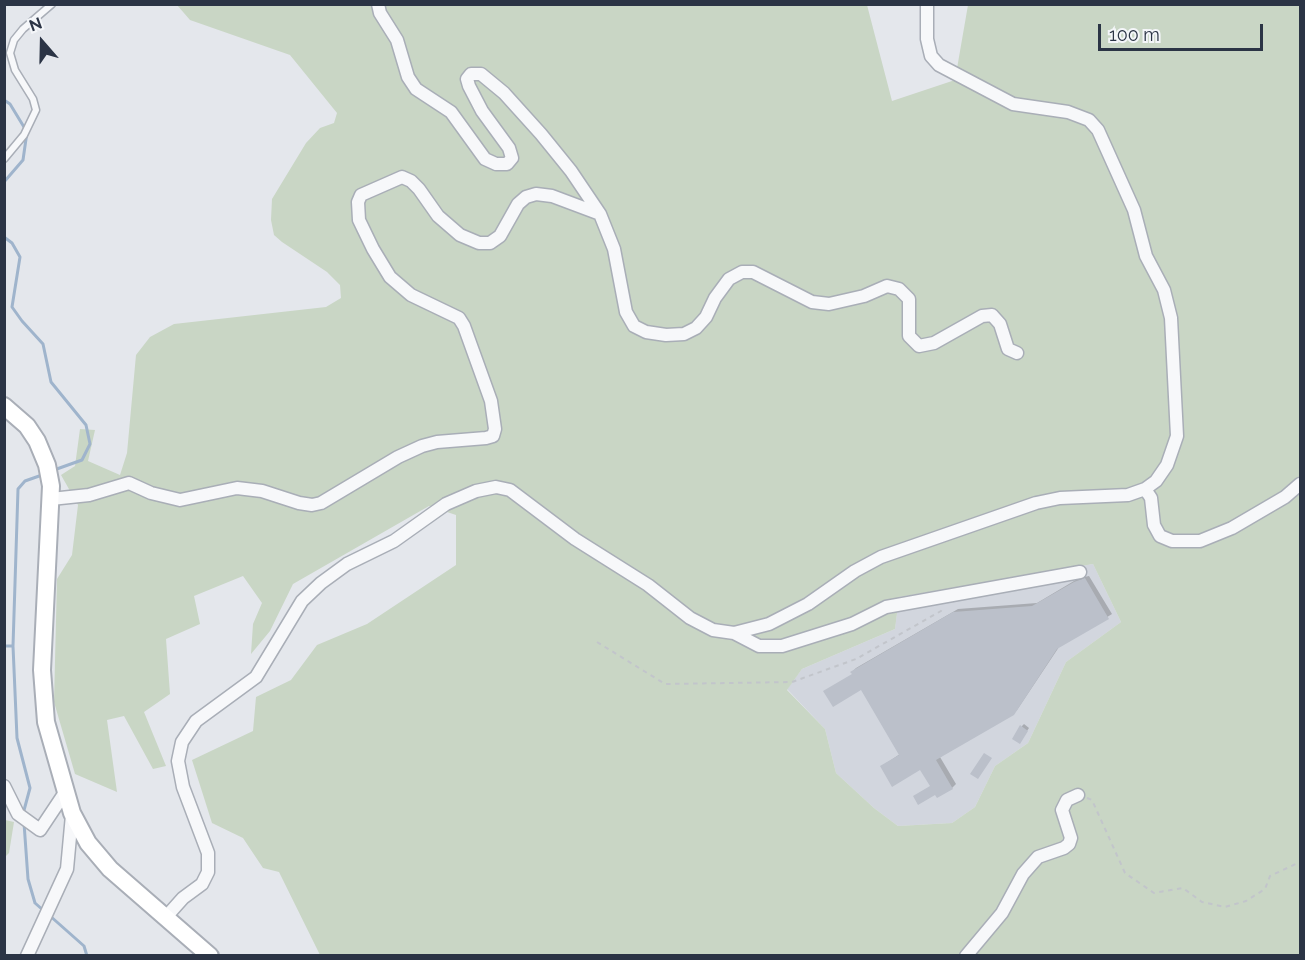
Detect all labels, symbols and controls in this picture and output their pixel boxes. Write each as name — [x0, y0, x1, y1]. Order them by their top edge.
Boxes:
north arrow — [12, 12, 72, 72]
scale bar — [1101, 12, 1266, 50]
text: N — [27, 14, 45, 36]
text: 100 m — [1109, 24, 1160, 45]

